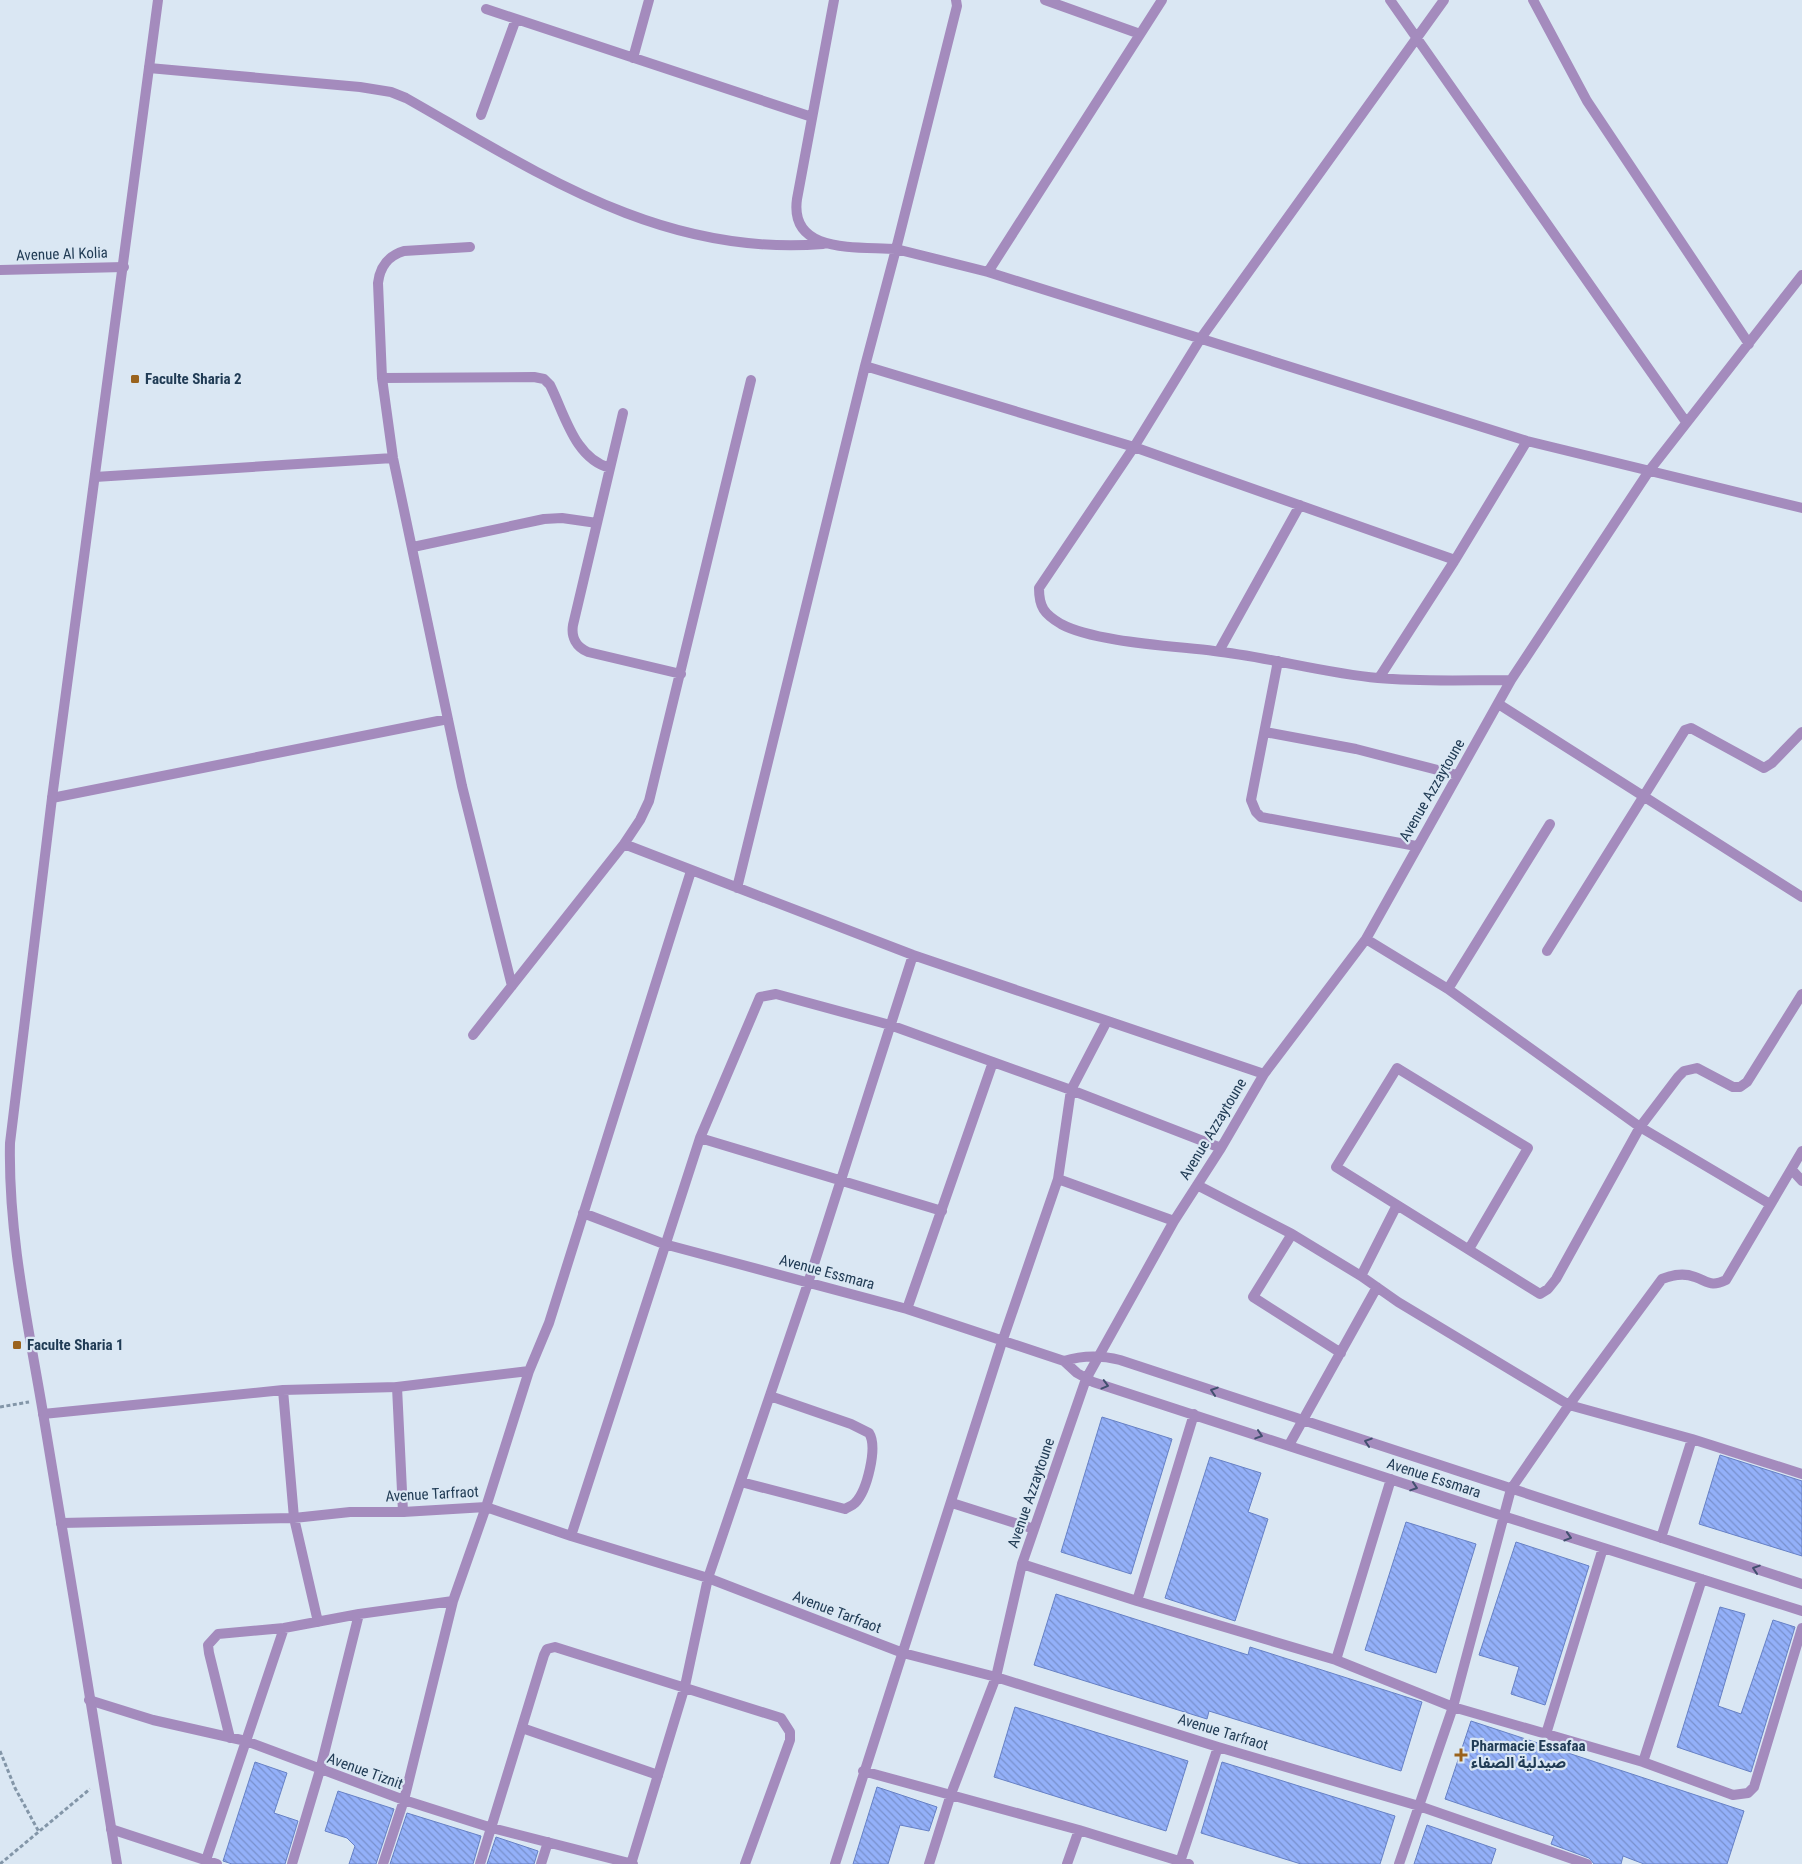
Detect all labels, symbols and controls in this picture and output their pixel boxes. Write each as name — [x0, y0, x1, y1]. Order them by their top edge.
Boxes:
street label: Avenue Al Kolia — [16, 243, 108, 265]
place label: Faculte Sharia 2 — [145, 370, 242, 388]
marker: Faculte Sharia 2 — [129, 373, 141, 385]
street label: Avenue Azzaytoune — [1395, 736, 1469, 844]
street label: Avenue Azzaytoune — [1176, 1075, 1250, 1183]
street label: Avenue Essmara — [777, 1251, 877, 1293]
place label: Faculte Sharia 1 — [27, 1336, 124, 1354]
marker: Faculte Sharia 1 — [11, 1339, 23, 1351]
one-way arrow — [1101, 1379, 1109, 1390]
one-way arrow — [1210, 1387, 1219, 1397]
one-way arrow — [1255, 1430, 1263, 1440]
street label: Avenue Azzaytoune — [1004, 1436, 1058, 1550]
one-way arrow — [1365, 1438, 1373, 1448]
street label: Avenue Essmara — [1385, 1454, 1483, 1502]
one-way arrow — [1409, 1481, 1417, 1491]
street label: Avenue Tarfraot — [385, 1483, 479, 1505]
one-way arrow — [1564, 1531, 1572, 1541]
one-way arrow — [1752, 1564, 1760, 1574]
street label: Avenue Tarfraot — [790, 1587, 884, 1637]
street label: Avenue Tarfraot — [1176, 1710, 1270, 1754]
place label: Pharmacie Essafaa صيدلية الصفاء — [1471, 1737, 1586, 1772]
street label: Avenue Tiznit — [325, 1749, 405, 1793]
marker: Pharmacie Essafaa صيدلية الصفاء — [1455, 1749, 1467, 1761]

